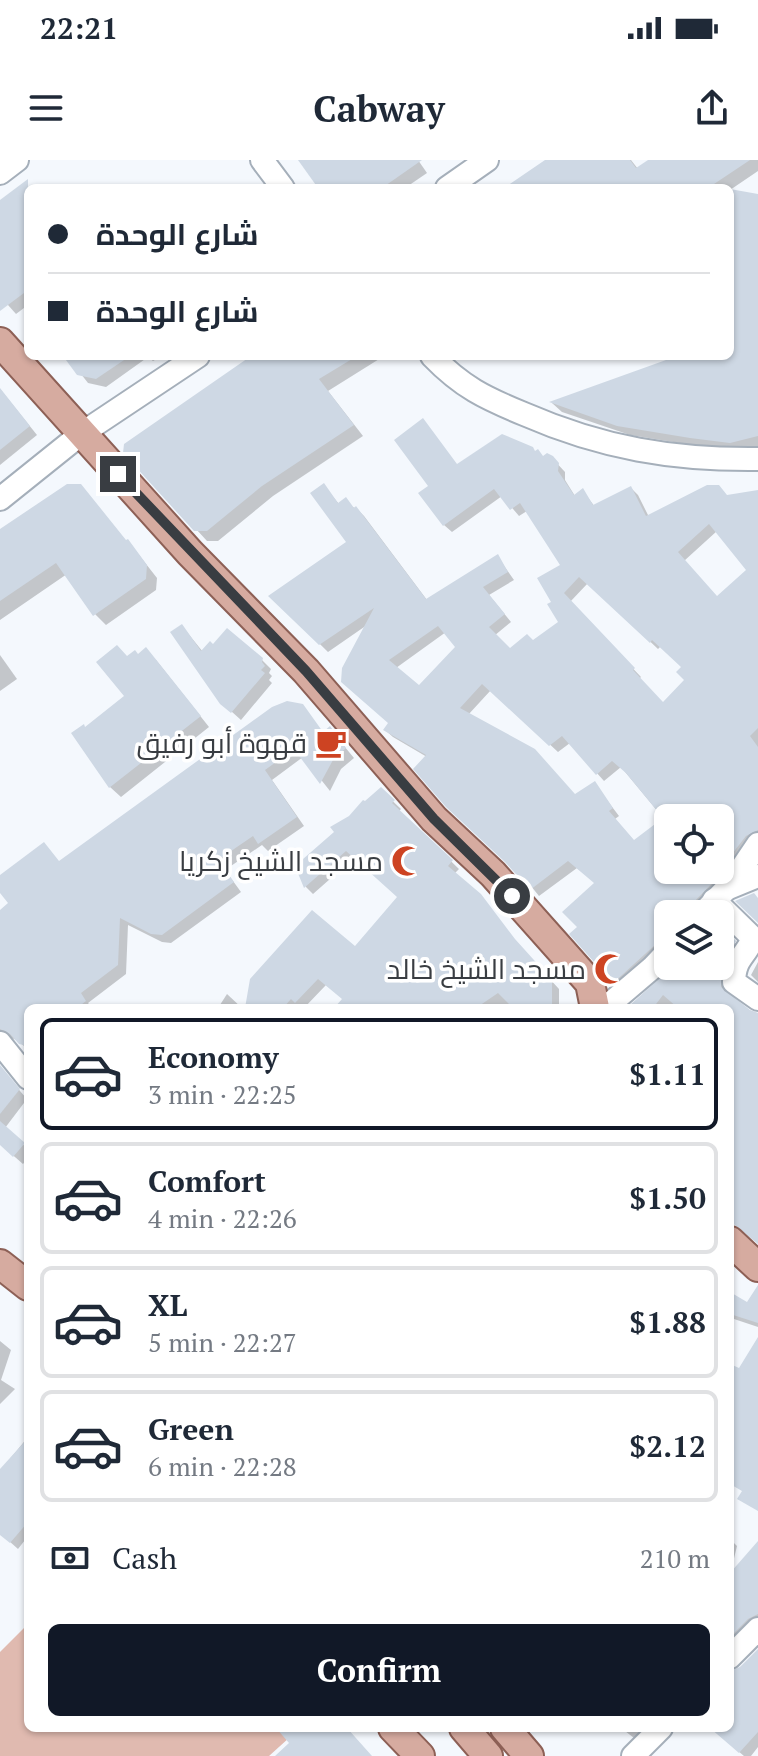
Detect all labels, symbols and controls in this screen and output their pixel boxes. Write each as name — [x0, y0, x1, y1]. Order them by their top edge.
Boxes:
text: 22:21 — [40, 8, 118, 48]
text: Cabway — [313, 85, 445, 132]
icon: menu — [24, 86, 68, 130]
icon: share — [690, 86, 734, 130]
text: شارع الوحدة — [96, 214, 258, 254]
text: شارع الوحدة — [96, 291, 258, 331]
route end — [100, 456, 136, 492]
place label: قهوة أبو رفيق — [137, 724, 307, 761]
cafe icon: قهوة أبو رفيق — [314, 726, 348, 760]
map controls — [654, 804, 734, 980]
button: locate — [654, 804, 734, 884]
place label: مسجد الشيخ زكريا — [179, 842, 383, 880]
mosque icon: مسجد الشيخ زكريا — [390, 844, 424, 878]
route start — [494, 878, 530, 914]
button: layers — [654, 900, 734, 980]
place label: مسجد الشيخ خالد — [387, 950, 586, 988]
mosque icon: مسجد الشيخ خالد — [593, 952, 627, 986]
text: Economy — [148, 1037, 279, 1077]
icon: car — [52, 1038, 124, 1110]
text: $1.11 — [629, 1054, 706, 1094]
text: 3 min · 22:25 — [148, 1077, 297, 1111]
text: Comfort — [148, 1161, 266, 1201]
icon: car — [52, 1162, 124, 1234]
text: $1.50 — [629, 1178, 706, 1218]
text: 4 min · 22:26 — [148, 1201, 297, 1235]
text: XL — [148, 1285, 187, 1325]
icon: car — [52, 1286, 124, 1358]
text: $1.88 — [629, 1302, 706, 1342]
text: 5 min · 22:27 — [148, 1325, 297, 1359]
text: Green — [148, 1409, 234, 1449]
icon: car — [52, 1410, 124, 1482]
text: $2.12 — [629, 1426, 706, 1466]
text: 6 min · 22:28 — [148, 1449, 297, 1483]
icon: cash — [48, 1536, 92, 1580]
text: Cash — [112, 1538, 177, 1578]
text: 210 m — [640, 1541, 710, 1575]
button: Confirm — [48, 1624, 710, 1716]

